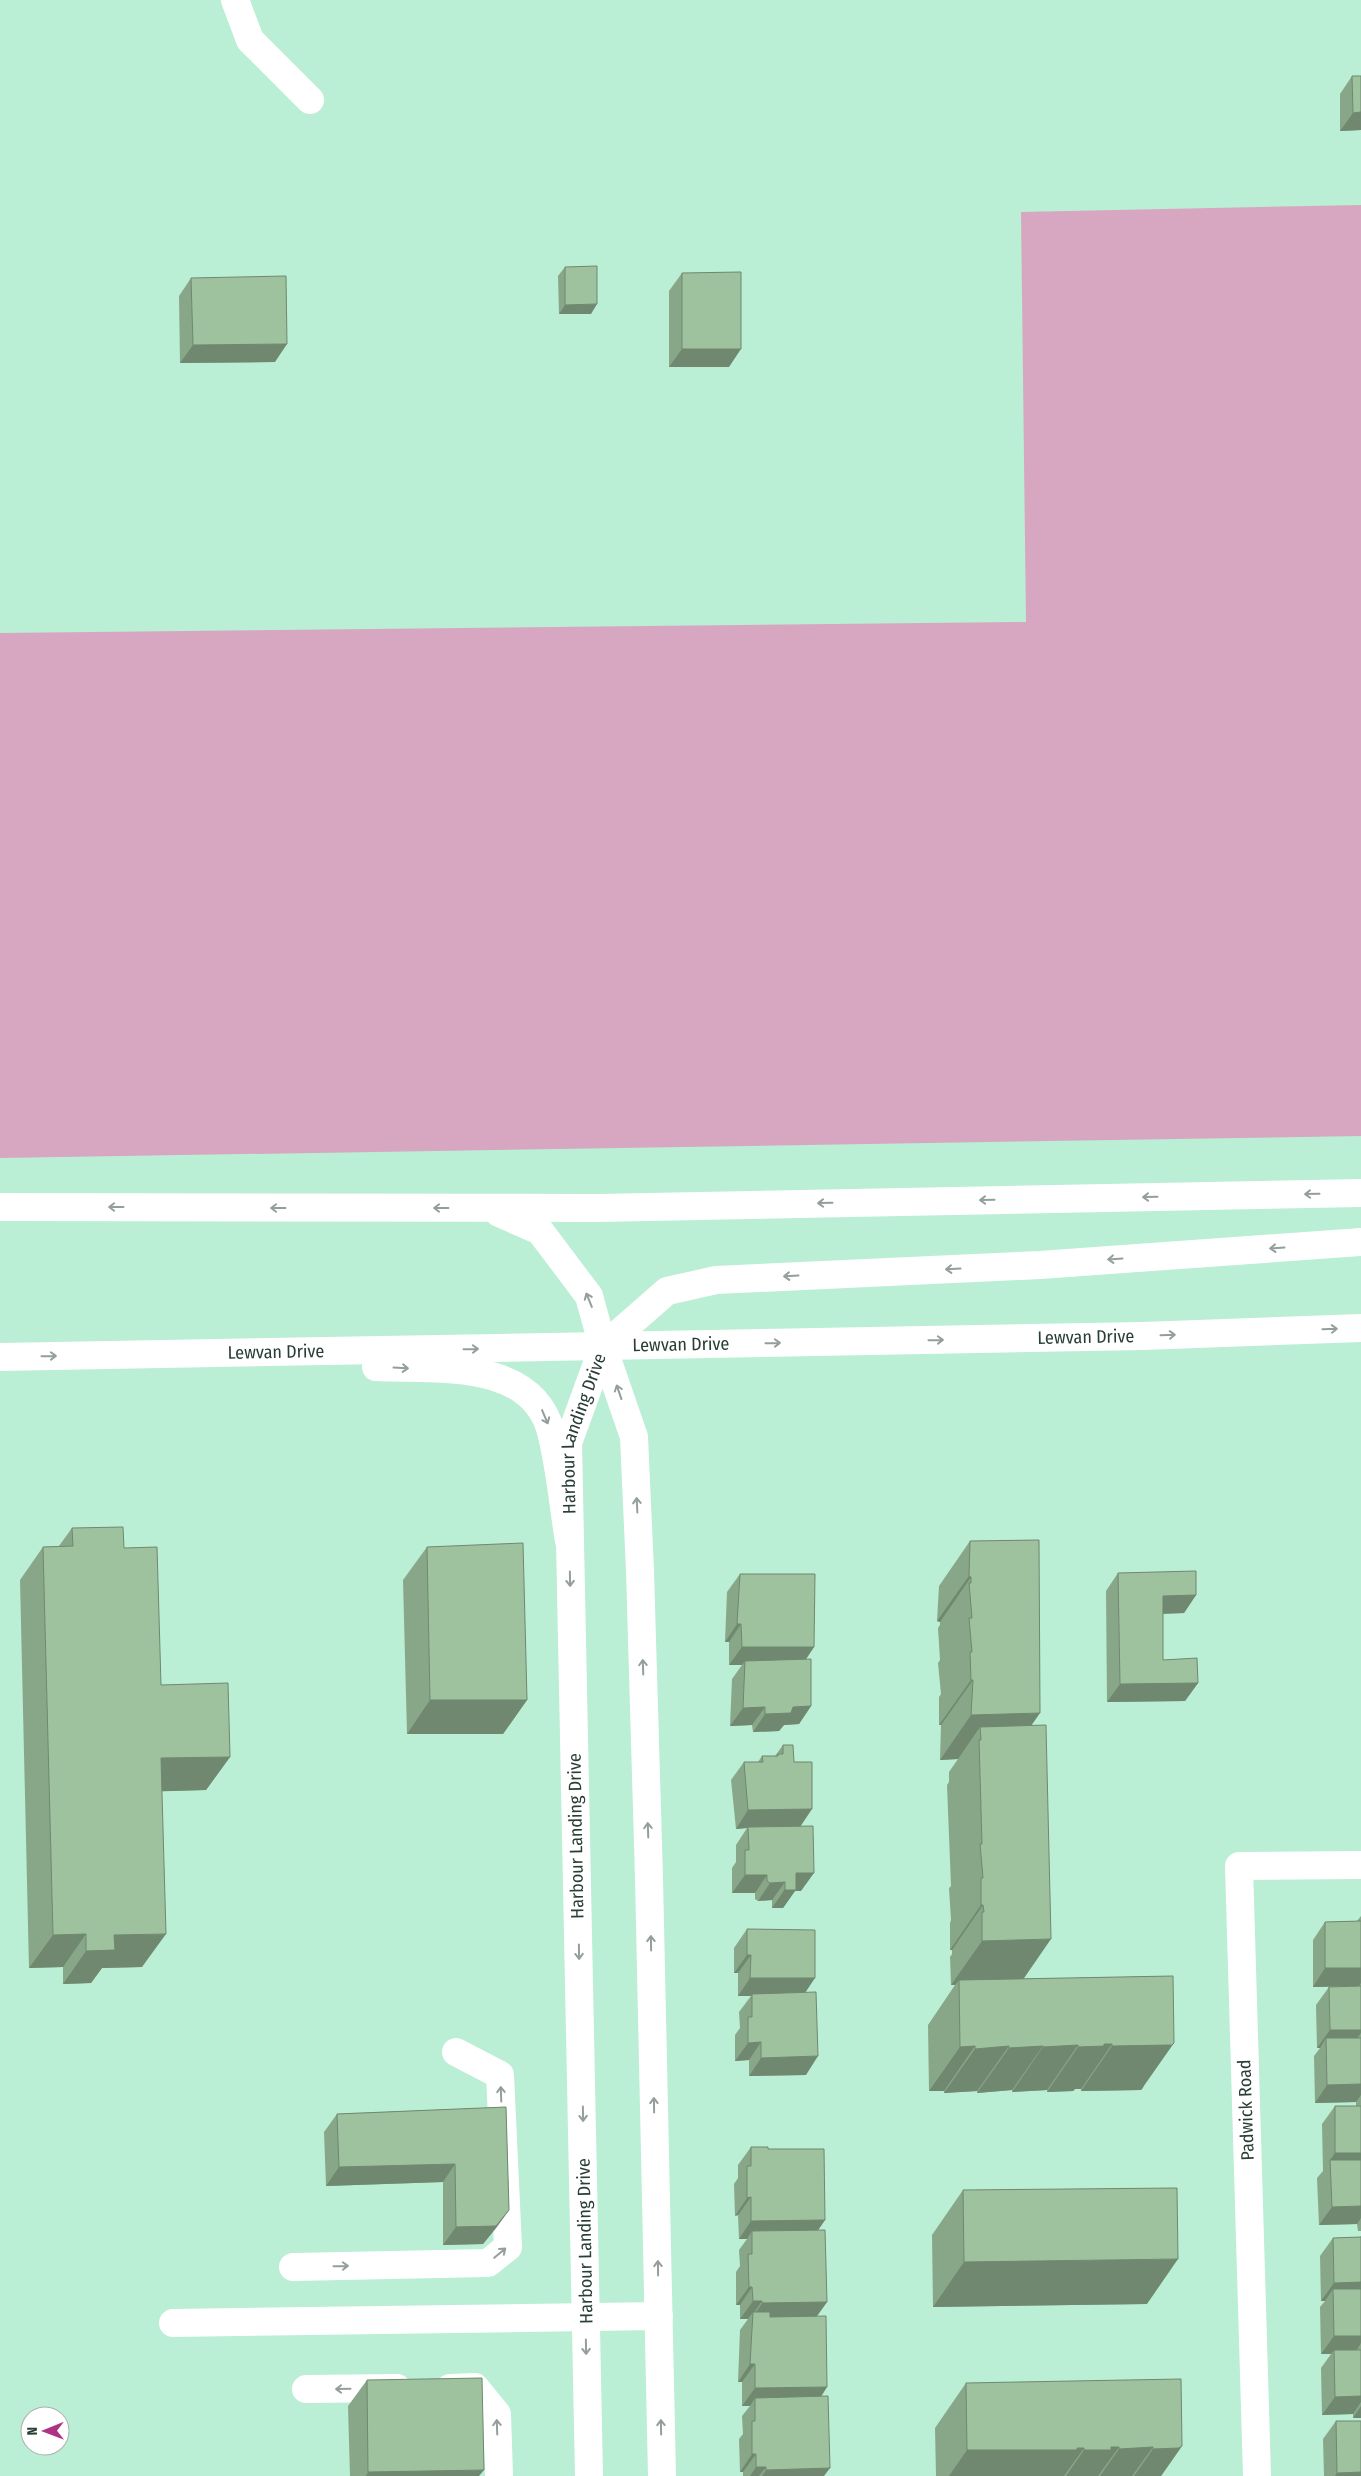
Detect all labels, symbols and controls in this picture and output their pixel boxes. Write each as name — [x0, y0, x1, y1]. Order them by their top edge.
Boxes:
one-way arrow — [1305, 1190, 1321, 1199]
one-way arrow — [1142, 1193, 1158, 1202]
one-way arrow — [980, 1196, 996, 1205]
one-way arrow — [817, 1199, 833, 1208]
one-way arrow — [108, 1202, 124, 1212]
one-way arrow — [270, 1203, 286, 1213]
one-way arrow — [433, 1203, 449, 1213]
one-way arrow — [1270, 1244, 1286, 1253]
one-way arrow — [1108, 1255, 1124, 1264]
one-way arrow — [945, 1264, 961, 1273]
one-way arrow — [783, 1272, 799, 1281]
one-way arrow — [583, 1293, 593, 1308]
one-way arrow — [1322, 1324, 1338, 1333]
street label: Lewvan Drive — [1037, 1325, 1134, 1349]
one-way arrow — [1160, 1330, 1176, 1340]
street label: Lewvan Drive — [632, 1333, 730, 1356]
one-way arrow — [927, 1335, 943, 1345]
one-way arrow — [764, 1338, 781, 1348]
street label: Lewvan Drive — [227, 1340, 325, 1364]
one-way arrow — [462, 1344, 479, 1354]
street label: Harbour Landing Drive — [557, 1350, 611, 1514]
one-way arrow — [40, 1351, 56, 1361]
one-way arrow — [392, 1364, 408, 1373]
one-way arrow — [613, 1384, 623, 1400]
one-way arrow — [541, 1409, 551, 1424]
one-way arrow — [633, 1497, 642, 1513]
one-way arrow — [565, 1571, 575, 1587]
one-way arrow — [638, 1659, 648, 1676]
street label: Harbour Landing Drive — [564, 1753, 588, 1919]
one-way arrow — [643, 1822, 653, 1838]
one-way arrow — [646, 1935, 655, 1951]
one-way arrow — [574, 1944, 584, 1960]
street label: Padwick Road — [1233, 2059, 1259, 2161]
one-way arrow — [497, 2086, 506, 2102]
one-way arrow — [650, 2097, 659, 2113]
one-way arrow — [578, 2106, 587, 2122]
street label: Harbour Landing Drive — [573, 2158, 597, 2324]
one-way arrow — [494, 2247, 507, 2258]
one-way arrow — [653, 2260, 663, 2276]
one-way arrow — [333, 2262, 349, 2271]
one-way arrow — [581, 2338, 591, 2354]
one-way arrow — [335, 2384, 351, 2394]
north arrow — [20, 2406, 70, 2456]
one-way arrow — [492, 2420, 502, 2436]
one-way arrow — [656, 2420, 666, 2436]
text: N — [24, 2427, 41, 2436]

